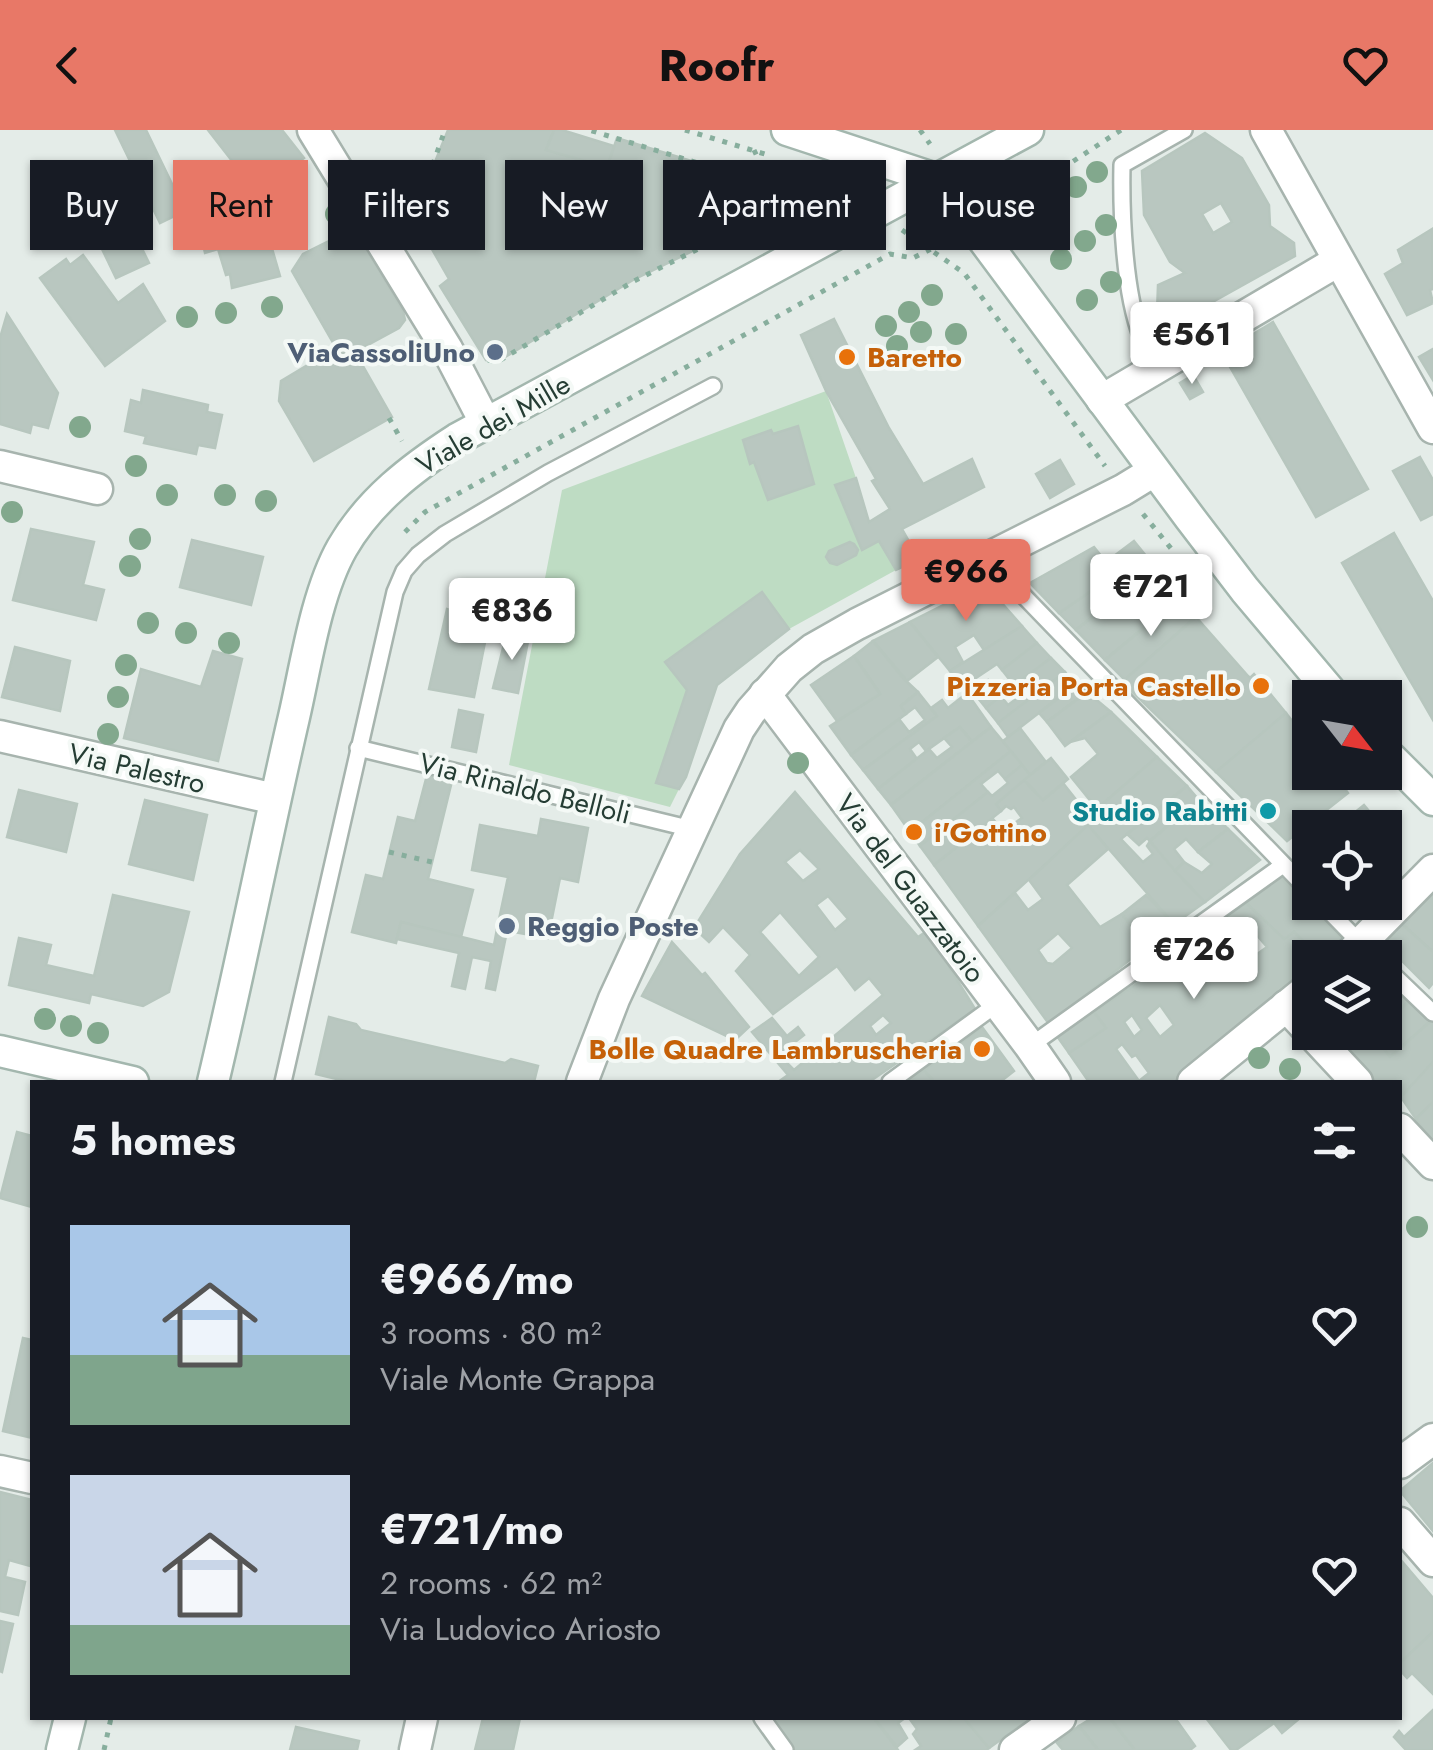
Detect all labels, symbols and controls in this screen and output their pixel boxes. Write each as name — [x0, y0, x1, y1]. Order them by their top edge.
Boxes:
text: Roofr — [658, 33, 775, 98]
icon: back — [40, 38, 95, 93]
icon: heart — [1338, 38, 1393, 93]
chip: Buy — [30, 160, 153, 250]
chip: Rent — [173, 160, 308, 250]
chip: Filters — [328, 160, 485, 250]
chip: New — [505, 160, 643, 250]
chip: Apartment — [663, 160, 886, 250]
chip: House — [906, 160, 1070, 250]
pin: €561 — [1133, 302, 1251, 387]
text: €561 — [1152, 311, 1232, 357]
place label: ViaCassoliUno — [286, 332, 475, 373]
place label: Baretto — [867, 337, 962, 378]
marker: ViaCassoliUno — [484, 341, 506, 363]
marker: Baretto — [836, 346, 858, 368]
street label: Viale dei Mille — [409, 364, 578, 485]
pin: €966 — [907, 539, 1025, 624]
text: €966 — [923, 548, 1009, 594]
pin: €721 — [1092, 554, 1210, 639]
text: €721 — [1112, 563, 1190, 609]
pin: €836 — [453, 578, 571, 663]
text: €836 — [471, 587, 553, 633]
place label: Pizzeria Porta Castello — [946, 666, 1241, 707]
marker: Pizzeria Porta Castello — [1250, 675, 1272, 697]
north arrow — [1292, 680, 1402, 790]
map controls — [1292, 680, 1402, 1050]
street label: Via Palestro — [65, 733, 209, 804]
street label: Via Rinaldo Belloli — [415, 742, 635, 835]
street label: Via del Guazzatoio — [826, 785, 995, 991]
place label: Studio Rabitti — [1072, 791, 1248, 832]
marker: Studio Rabitti — [1257, 800, 1279, 822]
button: locate — [1292, 810, 1402, 920]
place label: i'Gottino — [934, 812, 1047, 853]
marker: i'Gottino — [903, 821, 925, 843]
place label: Reggio Poste — [527, 906, 699, 947]
marker: Reggio Poste — [496, 915, 518, 937]
pin: €726 — [1135, 917, 1253, 1002]
text: €726 — [1153, 926, 1235, 972]
button: layers — [1292, 940, 1402, 1050]
place label: Bolle Quadre Lambruscheria — [589, 1029, 962, 1070]
marker: Bolle Quadre Lambruscheria — [971, 1038, 993, 1060]
text: 5 homes — [70, 1110, 236, 1171]
icon: filters — [1307, 1113, 1362, 1168]
text: €966/mo — [380, 1249, 574, 1310]
icon: home — [150, 1265, 270, 1385]
icon: heart — [1307, 1298, 1362, 1353]
text: 3 rooms · 80 m² — [380, 1310, 601, 1356]
text: Viale Monte Grappa — [380, 1356, 655, 1402]
text: €721/mo — [380, 1499, 564, 1560]
icon: home — [150, 1515, 270, 1635]
icon: heart — [1307, 1548, 1362, 1603]
text: 2 rooms · 62 m² — [380, 1560, 602, 1606]
text: Via Ludovico Ariosto — [380, 1606, 661, 1652]

